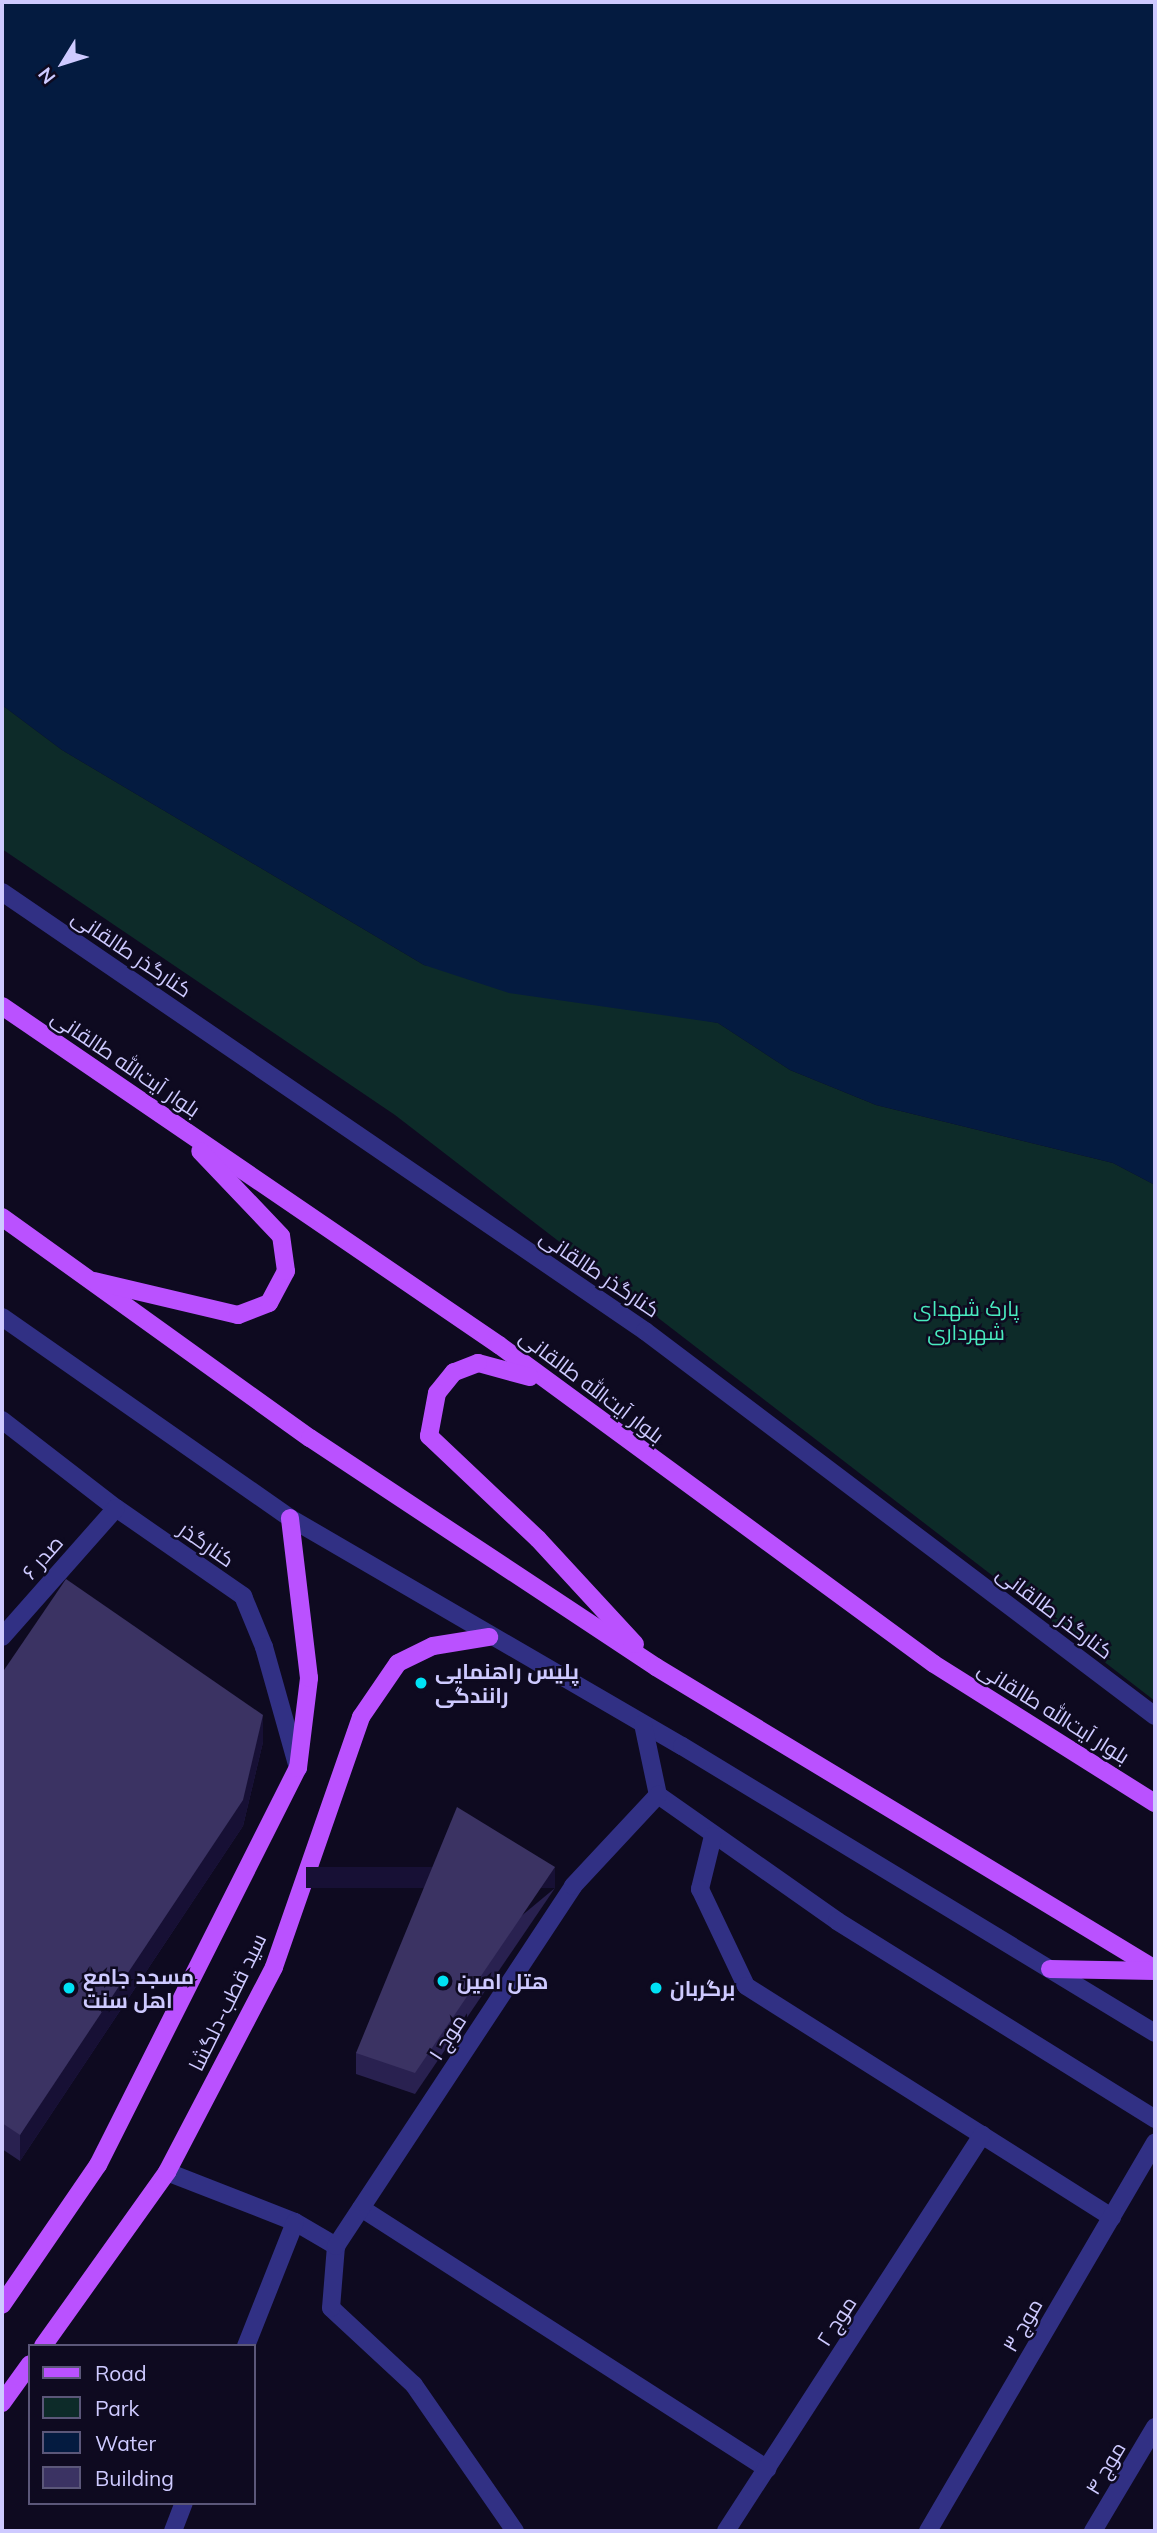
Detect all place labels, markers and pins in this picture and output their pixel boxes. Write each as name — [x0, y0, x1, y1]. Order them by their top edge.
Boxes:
place label: پلیس راهنمایی رانندگی — [435, 1658, 579, 1708]
marker: پلیس راهنمایی رانندگی — [413, 1675, 429, 1691]
place label: مسجد جامع اهل سنت — [83, 1963, 194, 2013]
place label: هتل امین — [457, 1968, 548, 1994]
marker: هتل امین — [435, 1973, 451, 1989]
place label: برگربان — [670, 1975, 735, 2001]
marker: مسجد جامع اهل سنت — [61, 1980, 77, 1996]
marker: برگربان — [648, 1980, 664, 1996]

